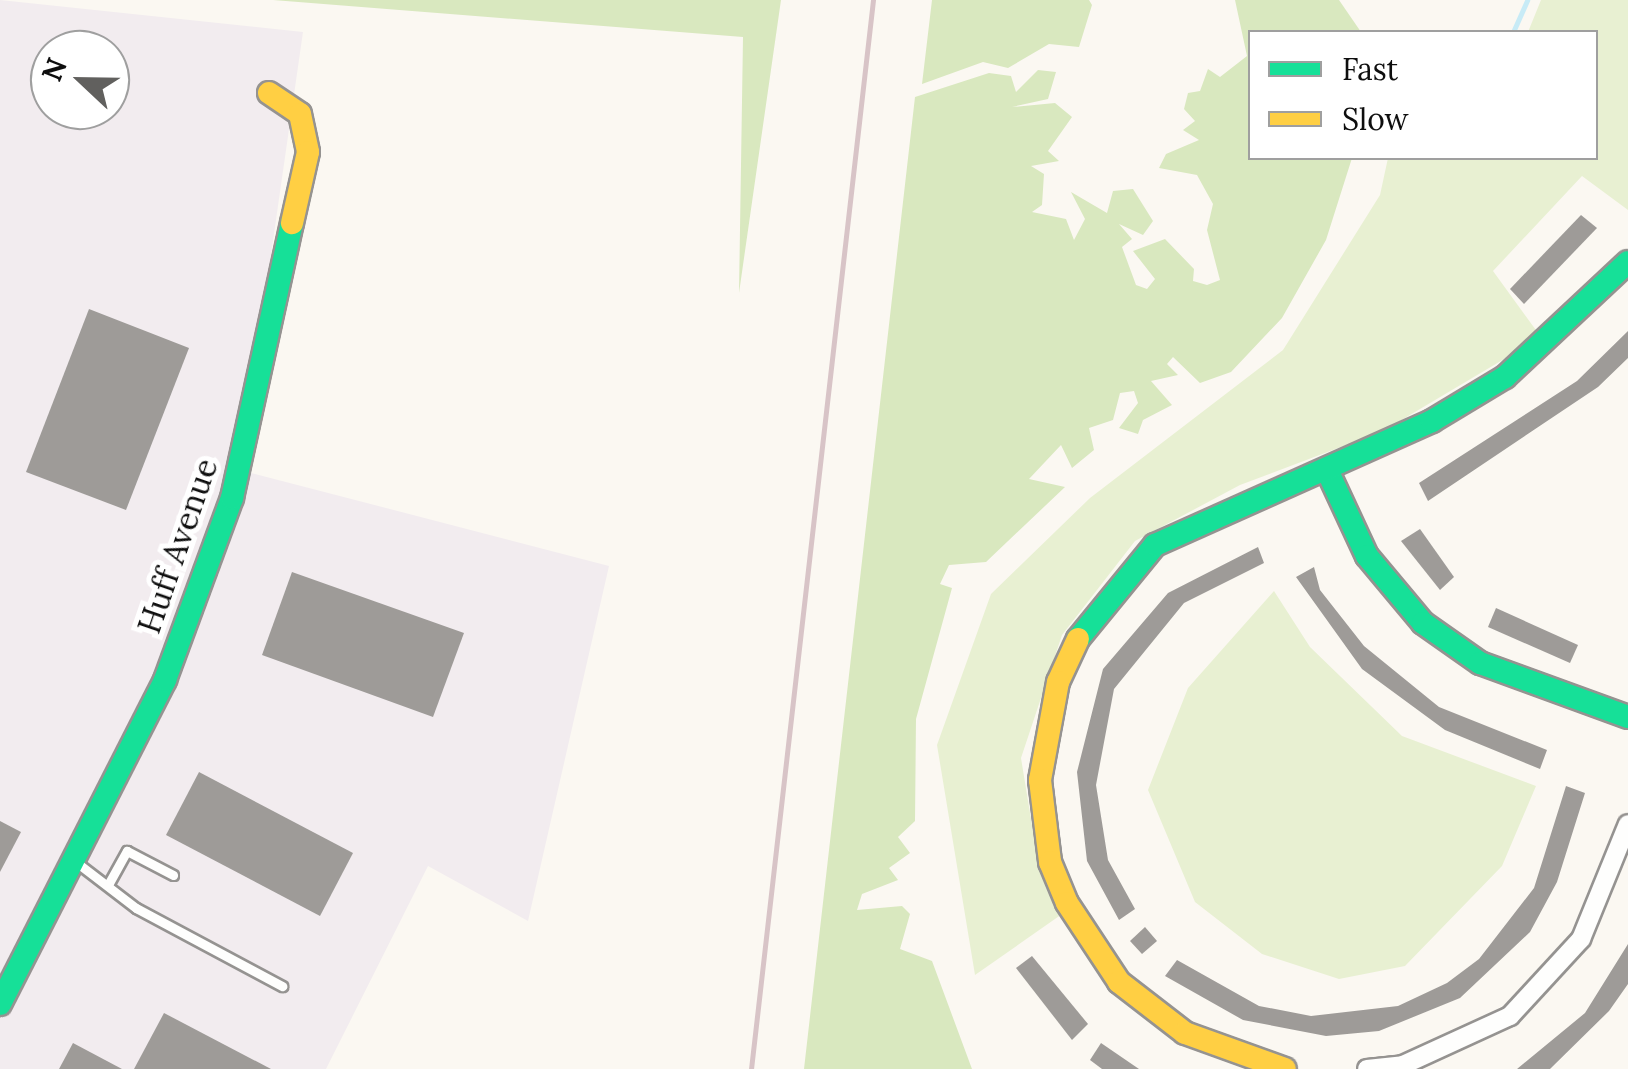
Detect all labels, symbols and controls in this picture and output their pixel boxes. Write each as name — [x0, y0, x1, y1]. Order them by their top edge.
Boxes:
north arrow — [30, 30, 130, 130]
legend — [1248, 30, 1598, 160]
text: Fast — [1342, 50, 1398, 88]
text: N — [33, 53, 75, 86]
text: Slow — [1342, 100, 1408, 138]
street label: Huff Avenue — [130, 454, 226, 638]

